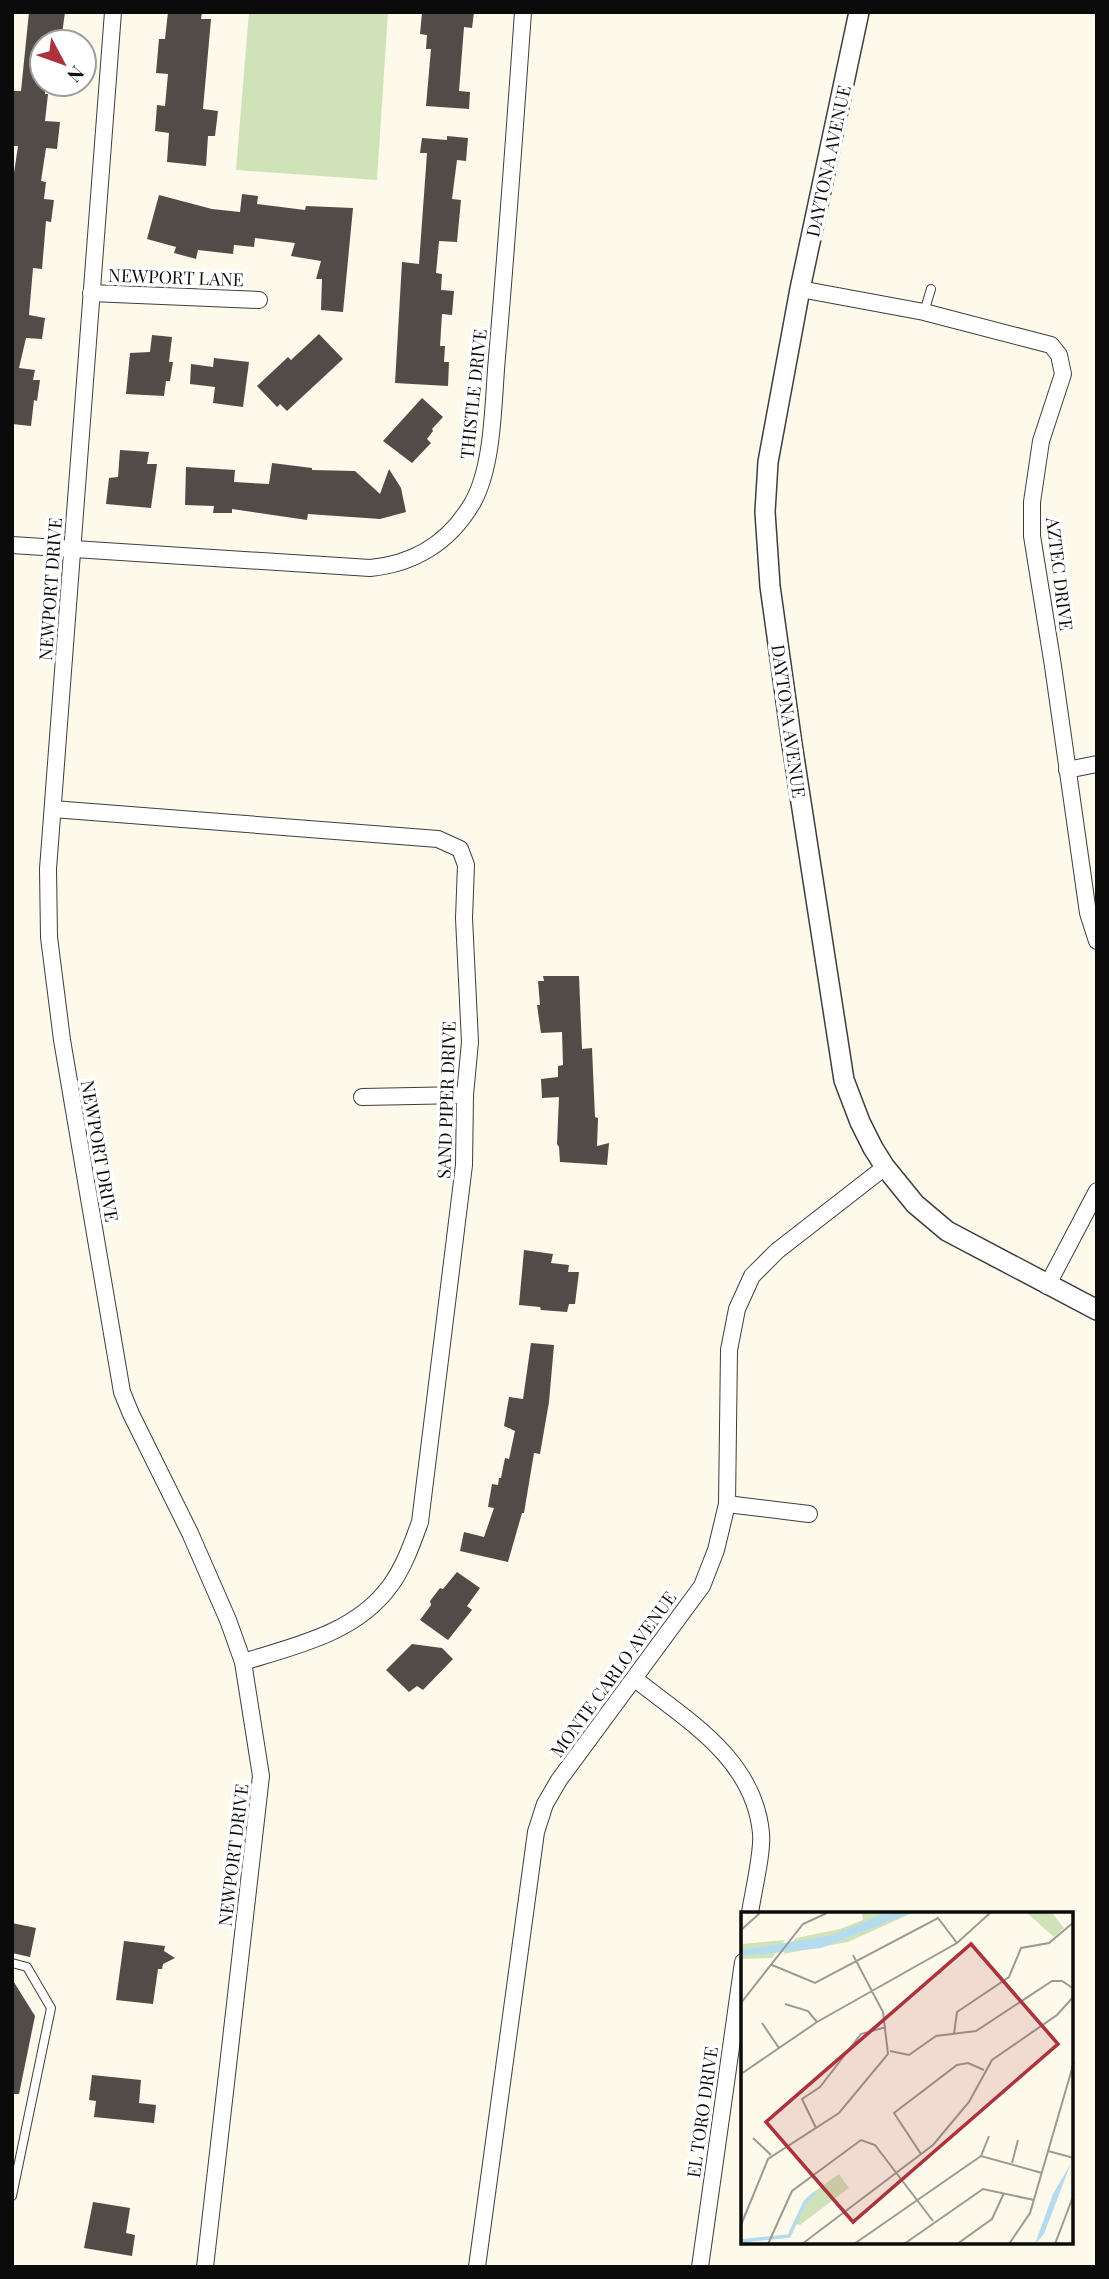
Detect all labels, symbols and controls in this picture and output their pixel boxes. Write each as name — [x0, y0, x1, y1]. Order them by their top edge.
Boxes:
north arrow — [28, 28, 98, 98]
text: N — [62, 61, 91, 89]
street label: DAYTONA AVENUE — [800, 83, 856, 239]
street label: NEWPORT LANE — [108, 263, 244, 291]
street label: THISTLE DRIVE — [454, 328, 492, 460]
street label: AZTEC DRIVE — [1041, 515, 1079, 632]
street label: NEWPORT DRIVE — [33, 517, 67, 661]
street label: DAYTONA AVENUE — [766, 643, 812, 799]
street label: SAND PIPER DRIVE — [431, 1021, 461, 1179]
street label: NEWPORT DRIVE — [76, 1078, 124, 1224]
street label: MONTE CARLO AVENUE — [545, 1586, 681, 1762]
street label: NEWPORT DRIVE — [212, 1782, 254, 1928]
inset map — [741, 1912, 1074, 2244]
street label: EL TORO DRIVE — [681, 2045, 723, 2179]

